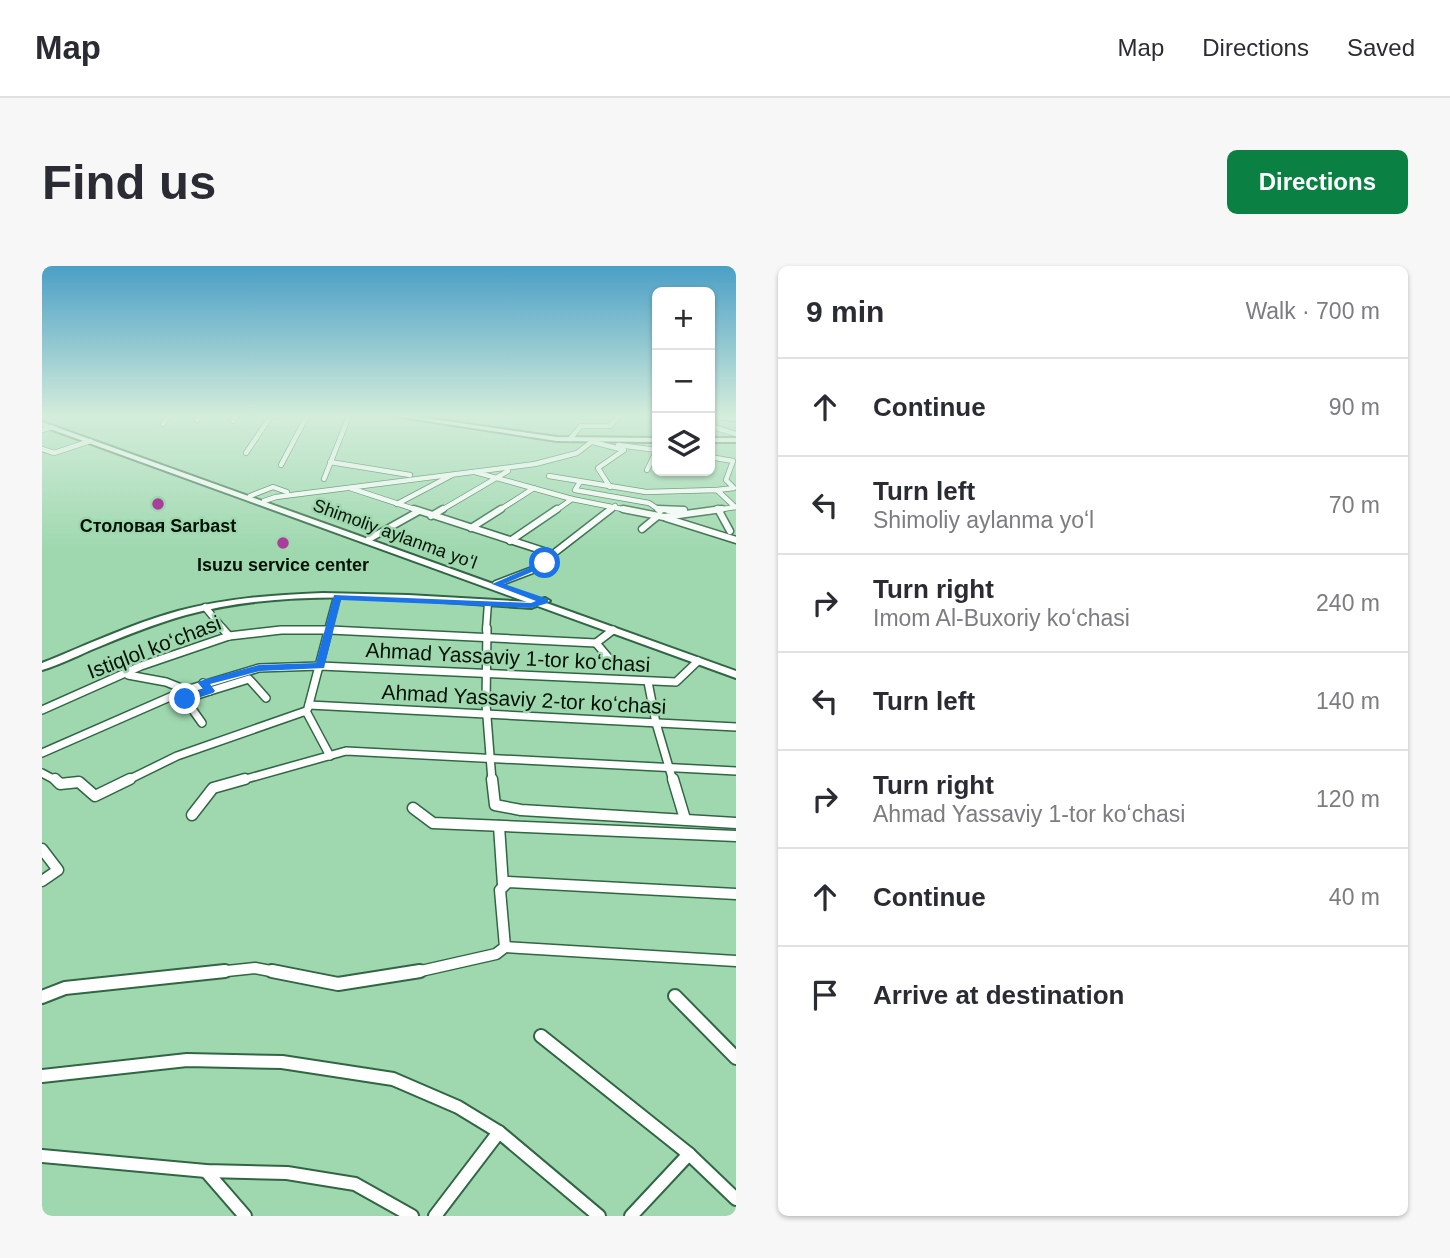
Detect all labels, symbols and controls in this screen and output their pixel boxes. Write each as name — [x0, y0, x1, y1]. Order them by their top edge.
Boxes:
text: Map — [35, 29, 101, 66]
text: Map — [1118, 34, 1164, 61]
text: Directions — [1202, 34, 1309, 61]
text: Saved — [1347, 34, 1415, 61]
button: Directions — [1227, 150, 1408, 214]
text: Find us — [42, 155, 216, 209]
map controls — [652, 287, 715, 476]
button: + — [652, 287, 715, 350]
text: 9 min — [806, 295, 884, 328]
text: Walk · 700 m — [1245, 298, 1380, 324]
button: − — [652, 350, 715, 413]
icon: ahead — [806, 388, 844, 426]
text: Continue — [873, 392, 986, 422]
text: 90 m — [1329, 394, 1380, 420]
button: layers — [652, 413, 715, 476]
text: Turn left — [873, 476, 975, 506]
icon: left — [806, 486, 844, 524]
text: 70 m — [1329, 492, 1380, 518]
street label: Shimoliy aylanma yoʻl — [310, 495, 480, 573]
marker: Столовая Sarbast — [150, 496, 166, 512]
text: Shimoliy aylanma yoʻl — [873, 507, 1094, 533]
place label: Столовая Sarbast — [80, 516, 236, 536]
marker: Isuzu service center — [275, 535, 291, 551]
route start — [529, 547, 560, 578]
place label: Isuzu service center — [197, 555, 369, 575]
text: Turn right — [873, 574, 994, 604]
icon: right — [806, 584, 844, 622]
text: 240 m — [1316, 590, 1380, 616]
text: Imom Al-Buxoriy koʻchasi — [873, 605, 1130, 631]
street label: Istiqlol ko‘chasi — [84, 611, 224, 683]
street label: Ahmad Yassaviy 1-tor koʻchasi — [365, 638, 651, 676]
street label: Ahmad Yassaviy 2-tor koʻchasi — [381, 680, 667, 718]
icon: left — [806, 682, 844, 720]
route end — [169, 683, 200, 714]
text: Turn left — [873, 686, 975, 716]
text: 140 m — [1316, 688, 1380, 714]
text: Turn right — [873, 770, 994, 800]
icon: right — [806, 780, 844, 818]
text: 120 m — [1316, 786, 1380, 812]
text: Ahmad Yassaviy 1-tor koʻchasi — [873, 801, 1185, 827]
icon: ahead — [806, 878, 844, 916]
text: Continue — [873, 882, 986, 912]
text: 40 m — [1329, 884, 1380, 910]
icon: arrive — [806, 976, 844, 1014]
text: Arrive at destination — [873, 980, 1124, 1010]

